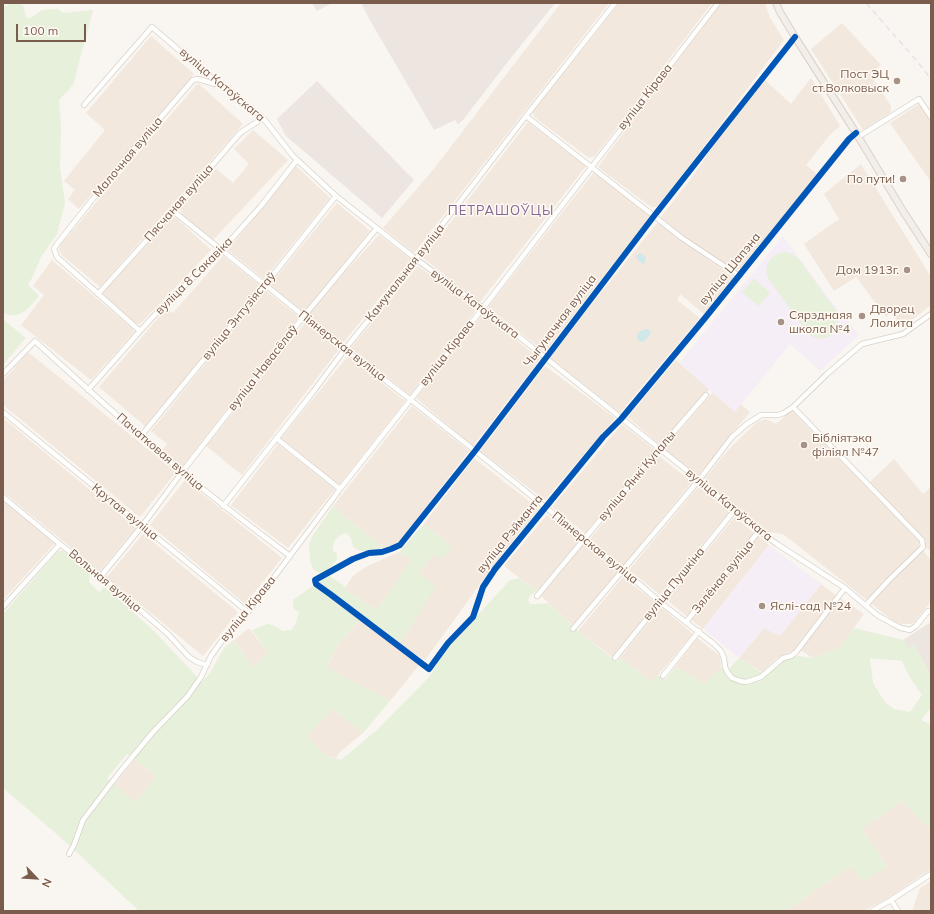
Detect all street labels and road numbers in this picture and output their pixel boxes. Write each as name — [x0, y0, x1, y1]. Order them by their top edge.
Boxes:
street label: вуліца Катоўскага — [176, 45, 268, 125]
street label: вуліца Кірава — [615, 61, 675, 133]
street label: Малочная вуліца — [90, 114, 166, 200]
street label: Пясчаная вуліца — [142, 161, 216, 245]
street label: Камунальная вуліца — [363, 221, 447, 325]
street label: вуліца Шапэна — [696, 230, 764, 308]
street label: вуліца 8 Сакавіка — [152, 234, 236, 318]
street label: вуліца Катоўскага — [428, 266, 522, 342]
street label: вуліца Энтузіястаў — [199, 269, 279, 363]
street label: Чыгуначная вуліца — [521, 272, 599, 370]
street label: Піянерская вуліца — [295, 307, 389, 385]
street label: вуліца Кірава — [417, 317, 477, 389]
street label: вуліца Навасёлаў — [225, 322, 301, 414]
street label: Пачатковая вуліца — [114, 410, 206, 494]
street label: вуліца Янкі Купалы — [595, 428, 679, 524]
street label: вуліца Катоўскага — [683, 466, 775, 544]
street label: Крутая вуліца — [89, 481, 161, 543]
street label: вуліца Рэйманта — [474, 492, 546, 576]
street label: Піянерская вуліца — [549, 509, 641, 587]
street label: Зялёная вуліца — [689, 538, 757, 616]
street label: вуліца Пушкіна — [640, 544, 708, 624]
street label: Вольная вуліца — [66, 546, 144, 616]
street label: вуліца Кірава — [217, 573, 279, 645]

